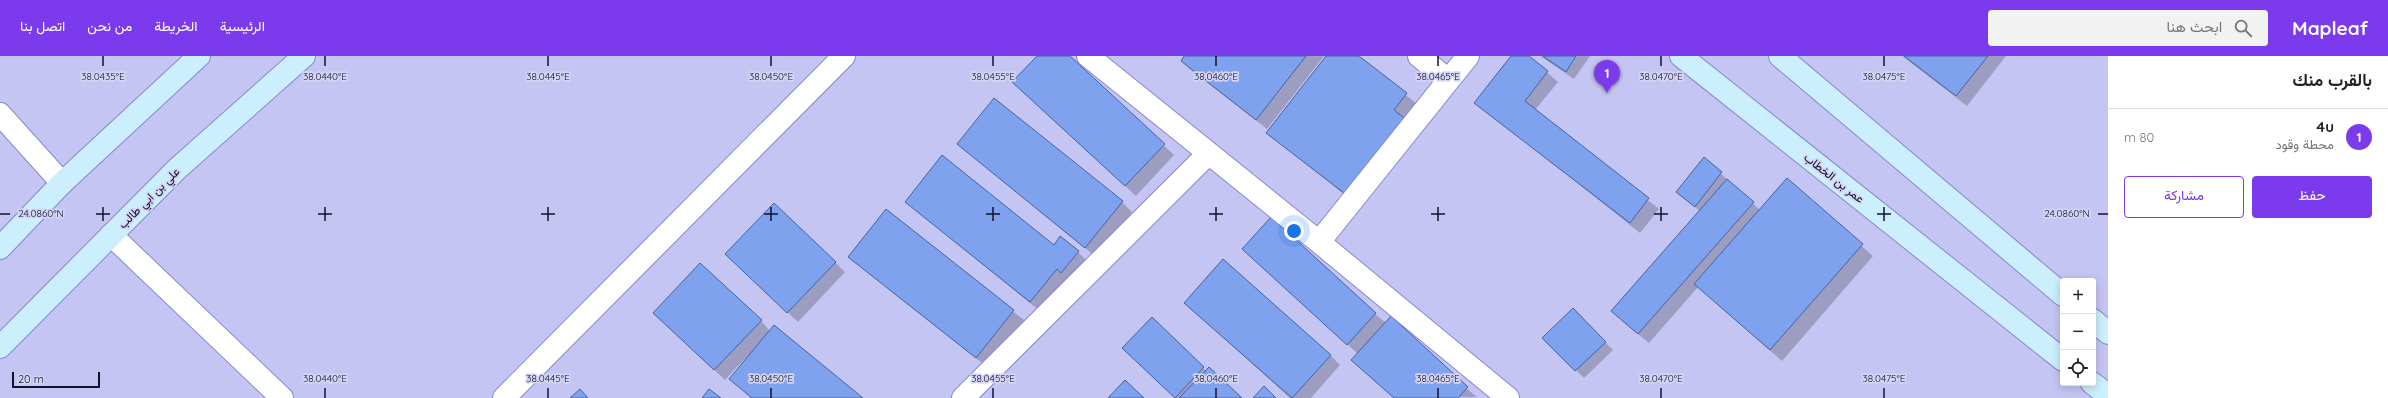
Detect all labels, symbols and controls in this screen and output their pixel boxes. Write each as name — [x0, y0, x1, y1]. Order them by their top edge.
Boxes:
search box — [1988, 10, 2268, 46]
text: Mapleaf — [2292, 16, 2368, 40]
text: اتصل بنا — [20, 17, 65, 35]
text: من نحن — [87, 17, 132, 35]
text: الخريطة — [154, 17, 198, 35]
text: الرئيسية — [220, 17, 265, 35]
text: ابحث هنا — [2167, 17, 2222, 36]
icon: search — [2232, 17, 2254, 39]
pin: 1 — [1594, 60, 1620, 93]
text: بالقرب منك — [2293, 69, 2372, 90]
text: 38.0435°E — [81, 70, 125, 83]
text: 38.0440°E — [303, 70, 347, 83]
text: 38.0445°E — [526, 70, 570, 83]
text: 38.0450°E — [749, 70, 793, 83]
text: 38.0455°E — [971, 70, 1015, 83]
text: 38.0460°E — [1194, 70, 1238, 83]
text: 38.0465°E — [1416, 70, 1460, 83]
text: 38.0470°E — [1639, 70, 1683, 83]
text: 38.0475°E — [1863, 70, 1906, 83]
text: 4u — [2316, 117, 2334, 136]
text: 80 m — [2124, 129, 2154, 145]
text: 1 — [2356, 129, 2362, 145]
text: محطة وقود — [2275, 136, 2334, 152]
street label: عمر بن الخطاب — [1800, 149, 1868, 207]
street label: علي بن ابي طالب — [115, 164, 185, 234]
button: مشاركة — [2124, 176, 2244, 218]
button: حفظ — [2252, 176, 2372, 218]
text: 24.0860°N — [18, 207, 64, 220]
text: 24.0860°N — [2044, 207, 2090, 220]
your location — [1284, 221, 1304, 241]
map controls — [2060, 278, 2096, 386]
button: + — [2060, 278, 2096, 314]
button: − — [2060, 314, 2096, 350]
button: locate — [2060, 350, 2096, 386]
scale bar — [12, 370, 100, 389]
text: 20 m — [18, 372, 44, 386]
text: 38.0440°E — [303, 372, 347, 385]
text: 38.0445°E — [526, 372, 570, 385]
text: 38.0450°E — [749, 372, 793, 385]
text: 38.0455°E — [971, 372, 1015, 385]
text: 38.0460°E — [1194, 372, 1238, 385]
text: 38.0465°E — [1416, 372, 1460, 385]
text: 38.0470°E — [1639, 372, 1683, 385]
text: 38.0475°E — [1863, 372, 1906, 385]

